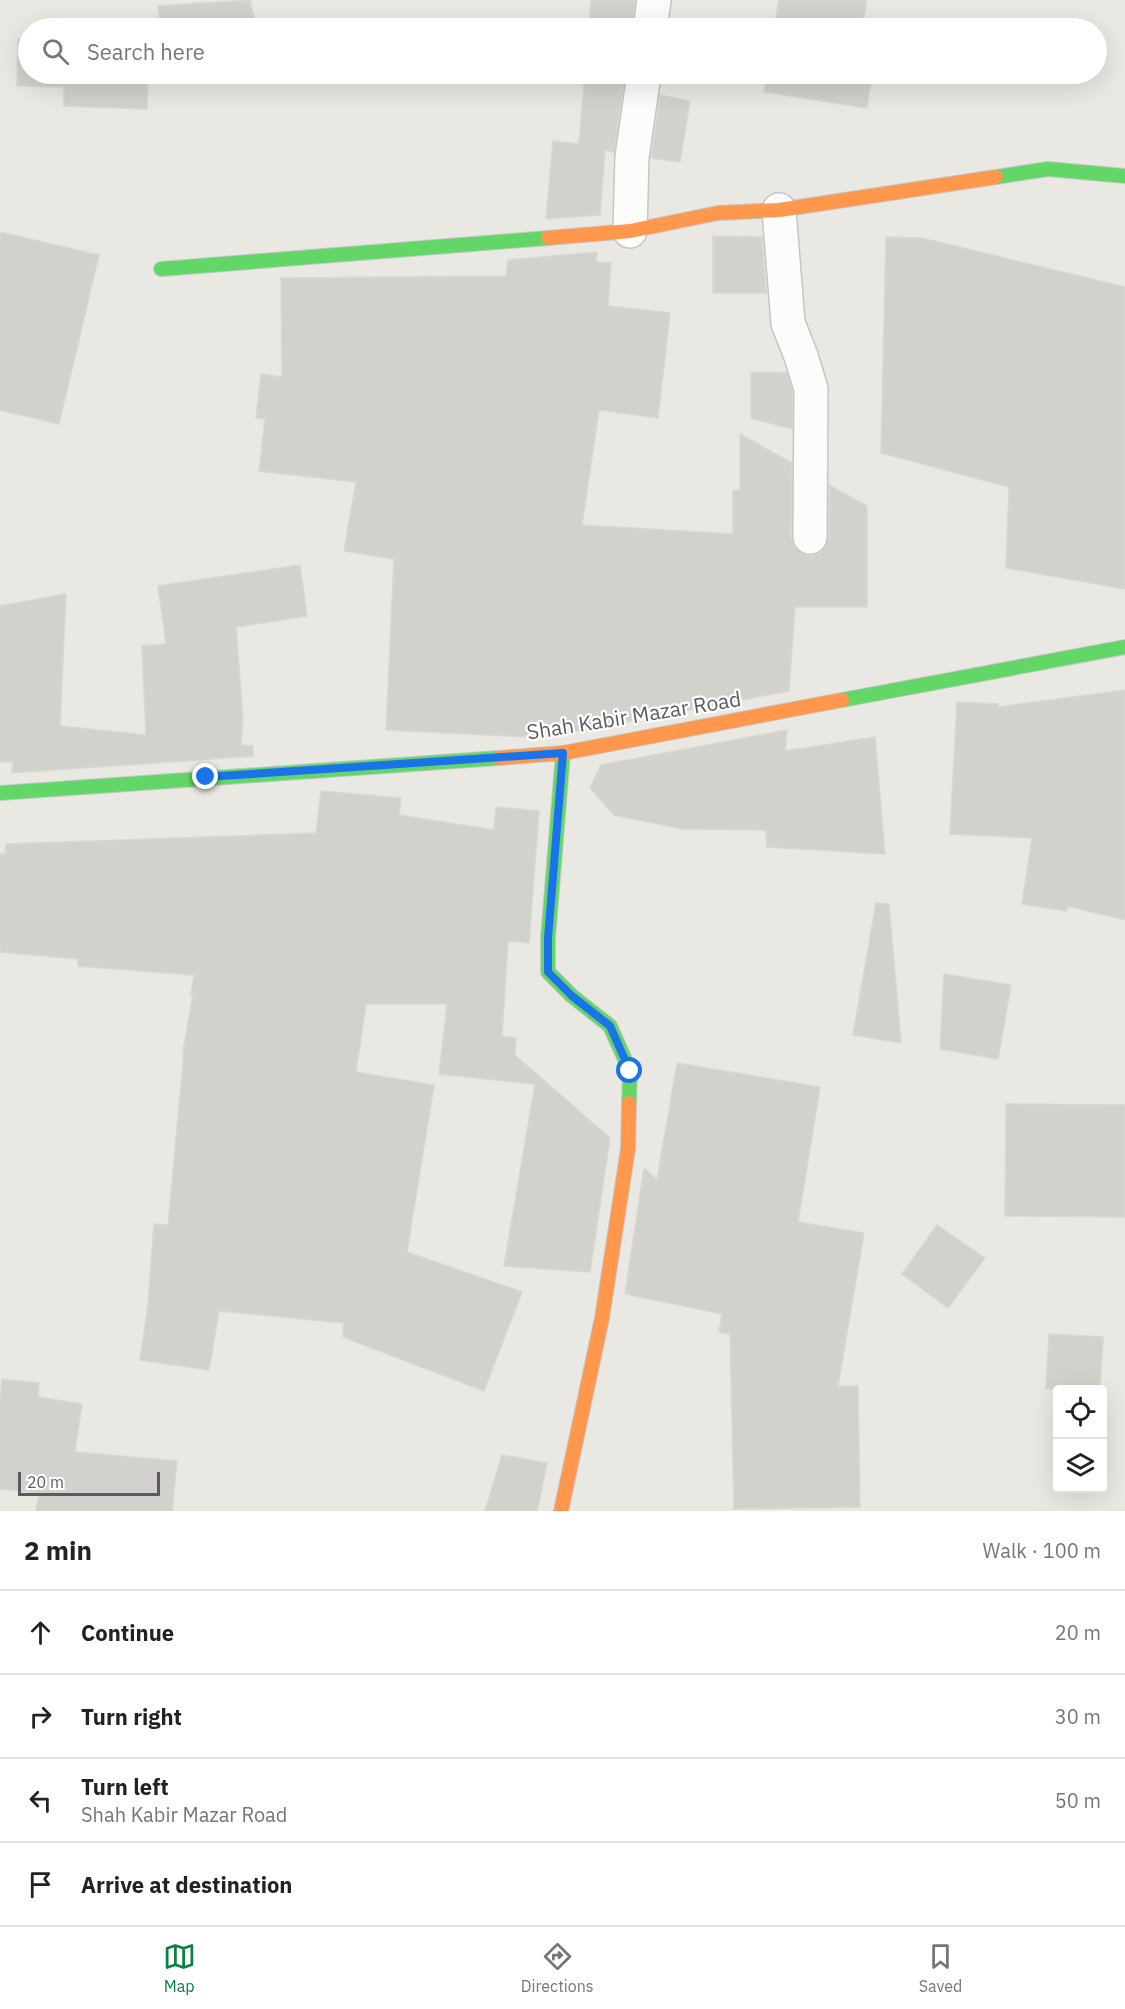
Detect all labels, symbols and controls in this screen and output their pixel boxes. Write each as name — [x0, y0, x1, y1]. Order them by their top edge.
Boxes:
search box — [18, 18, 1107, 84]
icon: search — [39, 35, 72, 68]
text: Search here — [87, 37, 205, 66]
street label: Shah Kabir Mazar Road — [525, 684, 743, 746]
route end — [192, 763, 218, 789]
route start — [616, 1057, 642, 1083]
map controls — [1053, 1385, 1107, 1493]
button: locate — [1053, 1385, 1107, 1439]
button: layers — [1053, 1439, 1107, 1493]
scale bar — [18, 1469, 160, 1496]
text: 20 m — [27, 1472, 64, 1492]
text: 2 min — [24, 1533, 92, 1567]
text: Walk · 100 m — [983, 1537, 1101, 1564]
icon: ahead — [24, 1616, 57, 1649]
text: Continue — [81, 1618, 174, 1647]
text: 20 m — [1055, 1619, 1101, 1646]
icon: right — [24, 1700, 57, 1733]
text: Turn right — [81, 1702, 182, 1731]
text: 30 m — [1055, 1703, 1101, 1730]
text: Turn left — [81, 1772, 169, 1801]
icon: left — [24, 1784, 57, 1817]
text: 50 m — [1055, 1787, 1101, 1814]
text: Shah Kabir Mazar Road — [81, 1801, 287, 1828]
icon: arrive — [24, 1868, 57, 1901]
text: Arrive at destination — [81, 1870, 292, 1899]
tab: Map — [163, 1940, 196, 1996]
tab: Directions — [521, 1940, 594, 1996]
tab: Saved — [919, 1940, 962, 1996]

